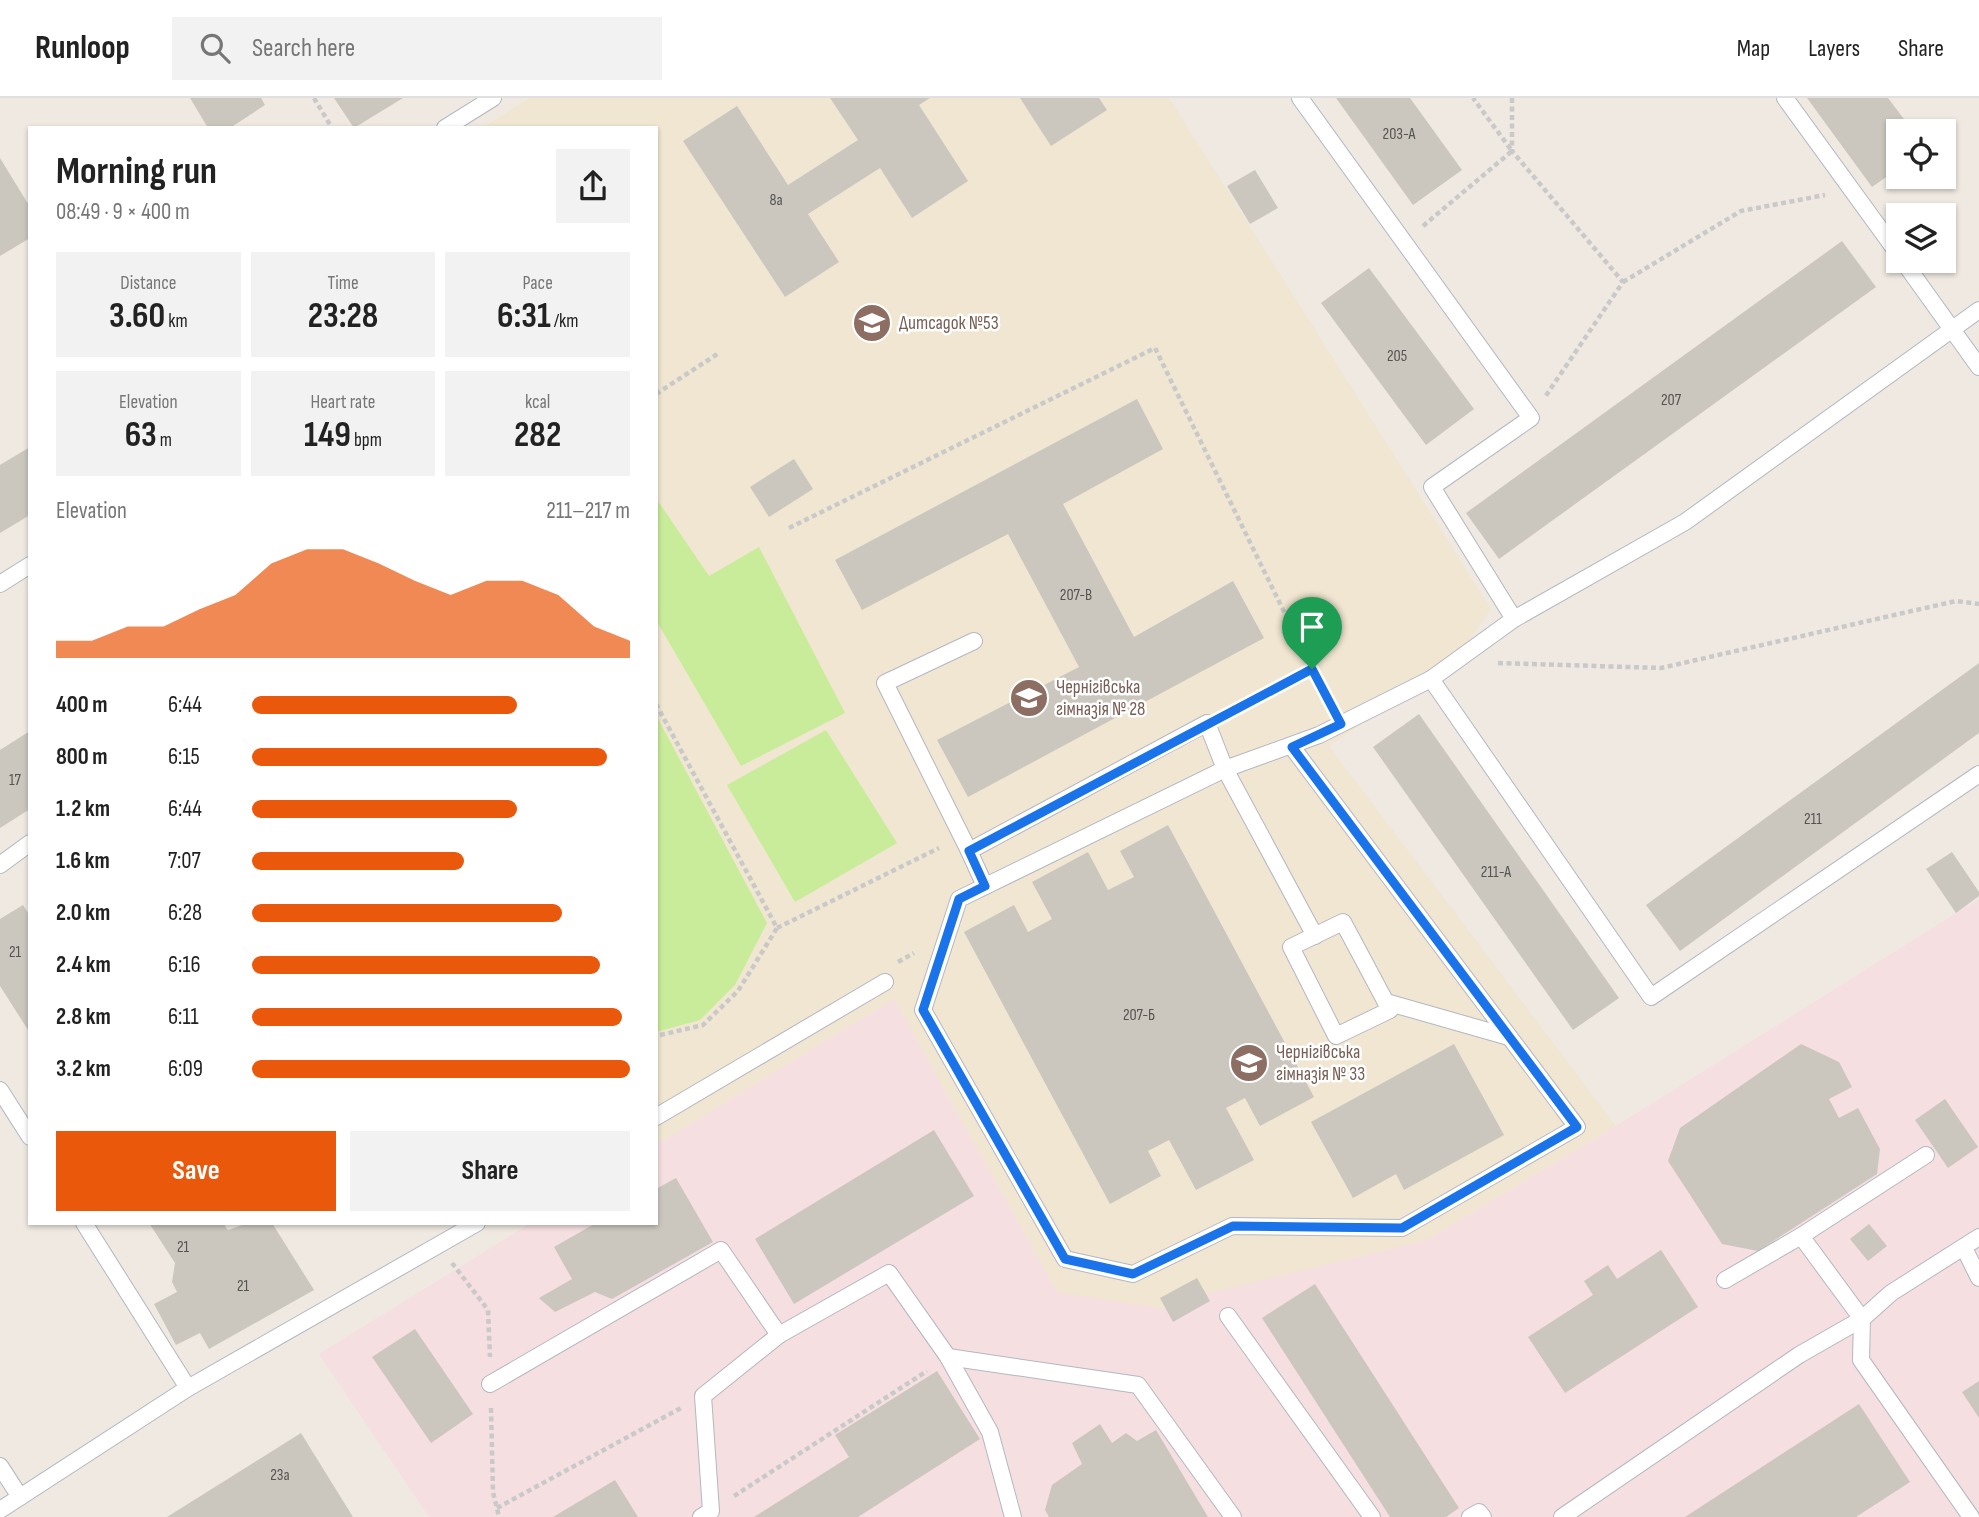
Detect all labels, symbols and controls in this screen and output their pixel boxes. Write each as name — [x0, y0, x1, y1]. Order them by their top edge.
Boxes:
search box — [172, 17, 662, 80]
text: Runloop — [35, 28, 130, 68]
icon: search — [196, 29, 234, 67]
text: Search here — [252, 33, 355, 64]
text: Map — [1737, 34, 1770, 63]
text: Layers — [1808, 34, 1860, 63]
text: Share — [1898, 34, 1944, 63]
map controls — [1886, 119, 1956, 273]
button: locate — [1886, 119, 1956, 189]
house number: 203-А — [1383, 125, 1416, 144]
text: Morning run — [56, 149, 217, 194]
button: share — [556, 149, 630, 223]
house number: 8а — [769, 191, 783, 210]
text: 08:49 · 9 × 400 m — [56, 198, 190, 226]
button: layers — [1886, 203, 1956, 273]
text: Distance — [120, 272, 176, 295]
text: Time — [327, 272, 359, 295]
text: Pace — [523, 272, 553, 295]
text: 3.60 — [109, 295, 165, 338]
text: 23:28 — [308, 295, 378, 338]
text: 6:31 — [497, 295, 551, 338]
school or university icon: Дитсадок №53 — [851, 302, 893, 344]
text: km — [165, 310, 188, 333]
text: /km — [551, 310, 578, 333]
place label: Дитсадок №53 — [899, 312, 999, 335]
house number: 205 — [1387, 347, 1407, 366]
text: Elevation — [119, 391, 178, 414]
text: Heart rate — [311, 391, 375, 414]
text: kcal — [525, 391, 550, 414]
house number: 207 — [1661, 391, 1682, 410]
text: 63 — [125, 414, 157, 457]
text: 149 — [304, 414, 351, 457]
text: 282 — [514, 414, 561, 457]
text: m — [157, 429, 172, 452]
text: bpm — [351, 429, 382, 452]
text: Elevation — [56, 497, 127, 525]
text: 211–217 m — [546, 497, 630, 525]
house number: 207-В — [1060, 586, 1092, 605]
pin — [1282, 597, 1342, 669]
icon: arrive — [1293, 608, 1331, 646]
place label: Чернігівська гімназія № 28 — [1056, 676, 1145, 721]
school or university icon: Чернігівська гімназія № 28 — [1008, 677, 1050, 719]
text: 400 m — [56, 691, 107, 719]
text: 6:44 — [168, 691, 202, 719]
text: 800 m — [56, 743, 108, 771]
text: 6:15 — [168, 743, 200, 771]
house number: 17 — [9, 771, 22, 790]
text: 1.2 km — [56, 795, 110, 823]
text: 6:44 — [168, 795, 202, 823]
house number: 211 — [1804, 810, 1822, 829]
text: 1.6 km — [56, 847, 110, 875]
text: 7:07 — [168, 847, 201, 875]
house number: 211-А — [1481, 863, 1511, 882]
text: 2.0 km — [56, 899, 110, 927]
text: 6:28 — [168, 899, 202, 927]
house number: 21 — [9, 943, 22, 962]
text: 2.4 km — [56, 951, 111, 979]
text: 6:16 — [168, 951, 201, 979]
text: 2.8 km — [56, 1003, 111, 1031]
text: 6:11 — [168, 1003, 199, 1031]
house number: 207-Б — [1123, 1006, 1155, 1025]
place label: Чернігівська гімназія № 33 — [1276, 1041, 1365, 1086]
school or university icon: Чернігівська гімназія № 33 — [1228, 1042, 1270, 1084]
text: 3.2 km — [56, 1055, 111, 1083]
text: 6:09 — [168, 1055, 203, 1083]
button: Save — [56, 1131, 336, 1211]
button: Share — [350, 1131, 630, 1211]
house number: 21 — [177, 1238, 190, 1257]
house number: 21 — [237, 1277, 250, 1296]
house number: 23а — [270, 1466, 290, 1485]

